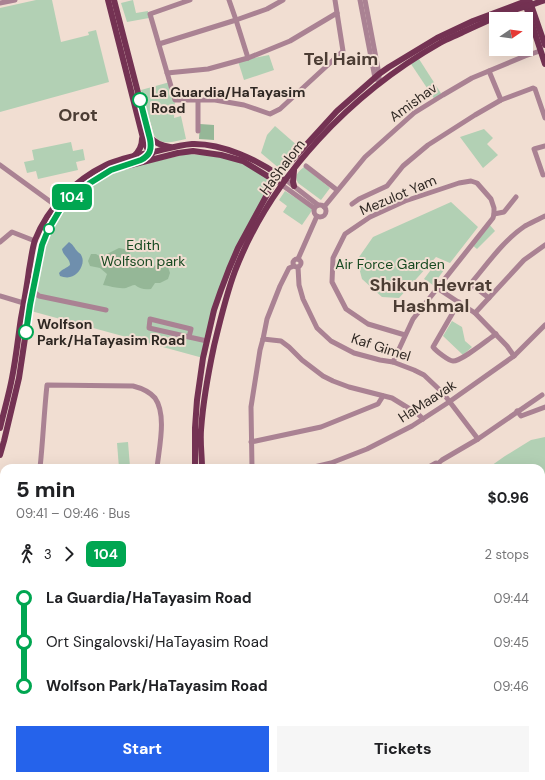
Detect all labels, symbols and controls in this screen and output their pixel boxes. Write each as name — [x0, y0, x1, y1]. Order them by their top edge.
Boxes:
north arrow — [489, 12, 533, 56]
map controls — [489, 12, 533, 56]
district label: Tel Haim — [304, 47, 378, 71]
street label: Amishav — [385, 78, 441, 125]
place label: La Guardia/HaTayasim Road — [151, 83, 305, 117]
marker: La Guardia/HaTayasim Road — [132, 92, 148, 108]
district label: Orot — [58, 103, 98, 127]
street label: HaShalom — [255, 136, 309, 198]
street label: Mezulot Yam — [357, 171, 439, 219]
line badge: 104 — [49, 184, 95, 210]
text: 104 — [60, 188, 84, 206]
unlabelled marker — [43, 223, 55, 235]
park label: Edith Wolfson park — [101, 236, 185, 270]
park label: Air Force Garden — [335, 255, 445, 273]
district label: Shikun Hevrat Hashmal — [370, 273, 492, 318]
place label: Wolfson Park/HaTayasim Road — [37, 315, 185, 349]
marker: Wolfson Park/HaTayasim Road — [18, 324, 34, 340]
street label: Kaf Gimel — [349, 329, 413, 365]
street label: HaMaavak — [395, 376, 459, 426]
text: 5 min — [16, 475, 75, 504]
text: $0.96 — [488, 488, 529, 508]
text: 09:41 – 09:46 · Bus — [16, 505, 130, 522]
icon: walk — [16, 543, 38, 565]
icon: forward — [58, 543, 80, 565]
text: 104 — [94, 545, 118, 563]
text: 3 — [44, 546, 52, 563]
text: 2 stops — [485, 546, 529, 563]
text: La Guardia/HaTayasim Road — [46, 588, 252, 608]
text: 09:44 — [494, 590, 529, 607]
text: Ort Singalovski/HaTayasim Road — [46, 632, 268, 652]
text: 09:45 — [493, 634, 529, 651]
text: Wolfson Park/HaTayasim Road — [46, 676, 268, 696]
text: 09:46 — [493, 678, 529, 695]
button: Start — [16, 726, 269, 772]
button: Tickets — [277, 726, 529, 772]

